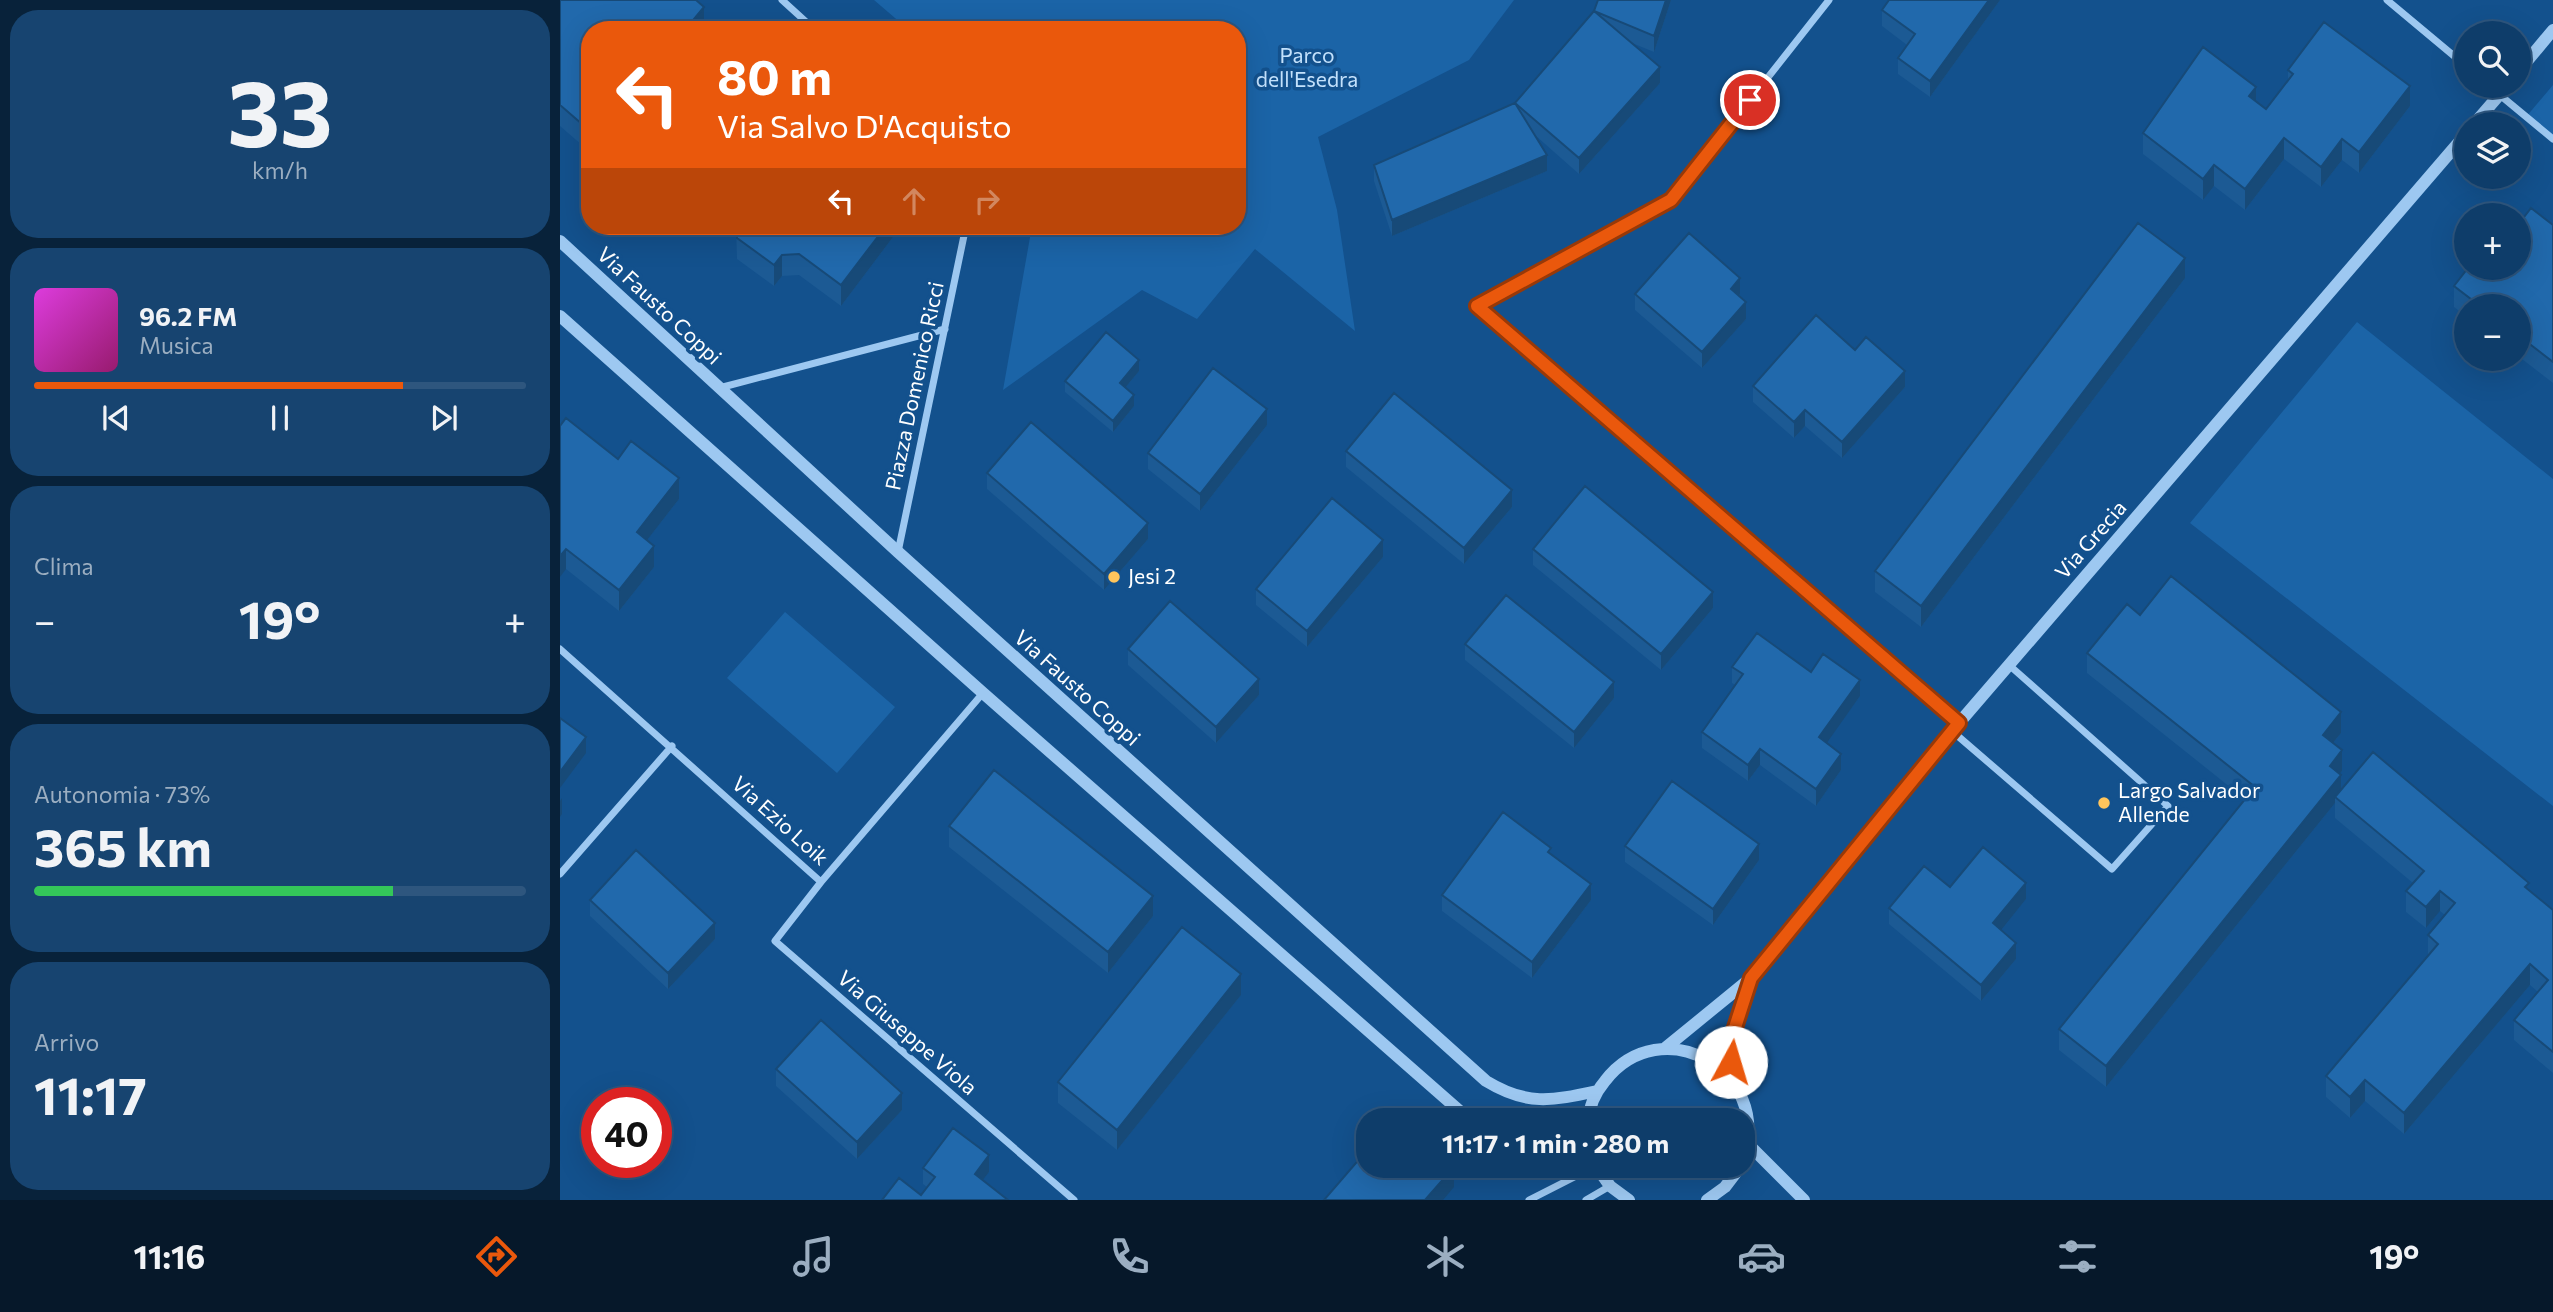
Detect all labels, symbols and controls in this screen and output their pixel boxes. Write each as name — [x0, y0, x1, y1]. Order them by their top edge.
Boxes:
map controls — [2454, 21, 2531, 371]
button: search — [2454, 21, 2531, 98]
park label: Parco dell'Esedra — [1256, 42, 1358, 91]
text: 80 m — [717, 45, 832, 105]
icon: left — [602, 49, 693, 140]
text: 33 — [227, 54, 333, 166]
pin — [1720, 70, 1780, 130]
icon: arrive — [1731, 81, 1769, 119]
text: Via Salvo D'Acquisto — [717, 105, 1012, 145]
button: layers — [2454, 112, 2531, 189]
text: km/h — [252, 156, 308, 184]
icon: left — [822, 182, 860, 220]
icon: ahead — [895, 182, 933, 220]
icon: right — [968, 182, 1006, 220]
button: + — [2454, 203, 2531, 280]
street label: Via Fausto Coppi — [593, 241, 727, 369]
street label: Piazza Domenico Ricci — [879, 279, 948, 492]
button: − — [2454, 294, 2531, 371]
text: 96.2 FM — [139, 300, 237, 331]
text: Musica — [139, 331, 214, 359]
icon: previous — [97, 399, 135, 437]
icon: pause — [261, 399, 299, 437]
icon: next — [425, 399, 463, 437]
street label: Via Grecia — [2049, 495, 2131, 583]
text: Clima — [34, 552, 94, 580]
place label: Jesi 2 — [1128, 563, 1176, 588]
marker: Jesi 2 — [1106, 569, 1122, 585]
text: 19° — [239, 586, 320, 650]
text: − — [34, 596, 56, 643]
text: + — [504, 596, 526, 643]
street label: Via Fausto Coppi — [1010, 624, 1146, 750]
street label: Via Ezio Loik — [728, 770, 834, 870]
place label: Largo Salvador Allende — [2118, 777, 2260, 826]
text: Autonomia · 73% — [34, 780, 210, 808]
marker: Largo Salvador Allende — [2096, 795, 2112, 811]
text: 365 km — [34, 814, 212, 878]
street label: Via Giuseppe Viola — [833, 965, 983, 1099]
position arrow — [1694, 1025, 1768, 1099]
text: Arrivo — [34, 1028, 99, 1056]
text: 11:17 — [34, 1062, 147, 1126]
speed limit sign: 40 — [581, 1087, 672, 1178]
text: 11:17 · 1 min · 280 m — [1442, 1127, 1669, 1158]
icon: directions — [472, 1232, 521, 1281]
icon: music — [789, 1232, 838, 1281]
icon: phone — [1105, 1232, 1154, 1281]
icon: climate — [1421, 1232, 1470, 1281]
icon: car — [1737, 1232, 1786, 1281]
icon: filters — [2053, 1232, 2102, 1281]
text: 11:16 — [134, 1236, 205, 1276]
text: 19° — [2369, 1236, 2419, 1276]

